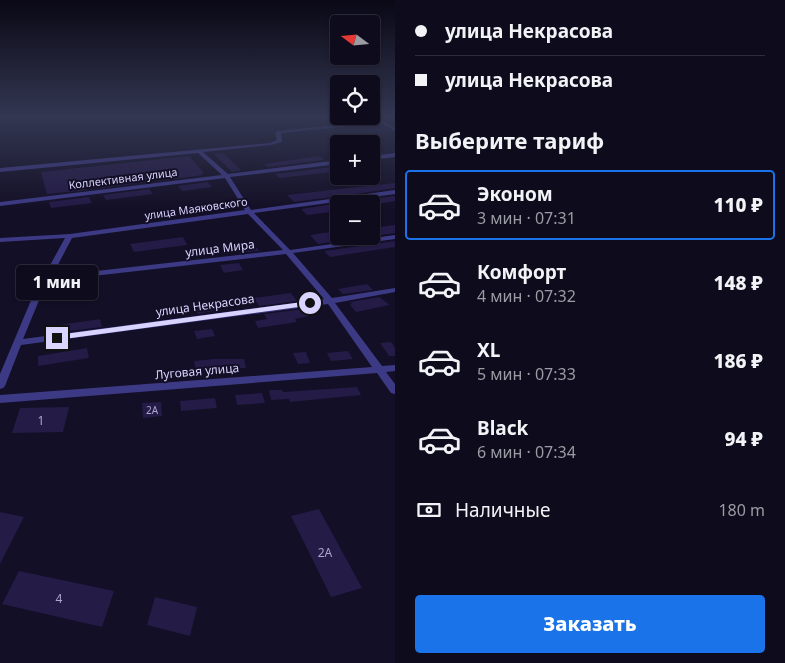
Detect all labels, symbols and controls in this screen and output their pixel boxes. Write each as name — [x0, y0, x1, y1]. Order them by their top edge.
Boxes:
north arrow — [330, 15, 380, 65]
map controls — [330, 15, 380, 245]
text: улица Некрасова — [445, 18, 613, 44]
text: улица Некрасова — [445, 67, 613, 93]
button: locate — [330, 75, 380, 125]
text: Выберите тариф — [415, 125, 604, 155]
button: + — [330, 135, 380, 185]
street label: Коллективная улица — [68, 164, 178, 192]
text: Эконом — [477, 181, 553, 207]
icon: car — [417, 183, 462, 228]
text: 110 ₽ — [713, 192, 763, 218]
street label: улица Маяковского — [144, 193, 248, 223]
button: − — [330, 195, 380, 245]
text: 3 мин · 07:31 — [477, 207, 576, 229]
street label: улица Мира — [184, 235, 256, 261]
text: Комфорт — [477, 259, 566, 285]
icon: car — [417, 261, 462, 306]
callout: 1 мин — [16, 266, 98, 300]
text: 148 ₽ — [713, 270, 763, 296]
text: 1 мин — [33, 271, 81, 293]
text: 4 мин · 07:32 — [477, 285, 576, 307]
street label: улица Некрасова — [155, 290, 255, 320]
route start — [299, 292, 321, 314]
route end — [46, 327, 68, 349]
text: XL — [477, 337, 500, 363]
icon: car — [417, 339, 462, 384]
text: 186 ₽ — [713, 348, 763, 374]
street label: Луговая улица — [154, 359, 240, 383]
text: 5 мин · 07:33 — [477, 363, 576, 385]
house number: 2А — [146, 403, 159, 417]
house number: 1 — [38, 412, 44, 429]
text: Black — [477, 415, 528, 441]
icon: car — [417, 417, 462, 462]
text: 94 ₽ — [724, 426, 763, 452]
text: 6 мин · 07:34 — [477, 441, 576, 463]
icon: cash — [415, 496, 443, 524]
text: Наличные — [455, 497, 550, 523]
text: 180 m — [718, 499, 765, 521]
house number: 2А — [318, 544, 333, 561]
house number: 4 — [56, 590, 63, 607]
button: Заказать — [415, 595, 765, 653]

